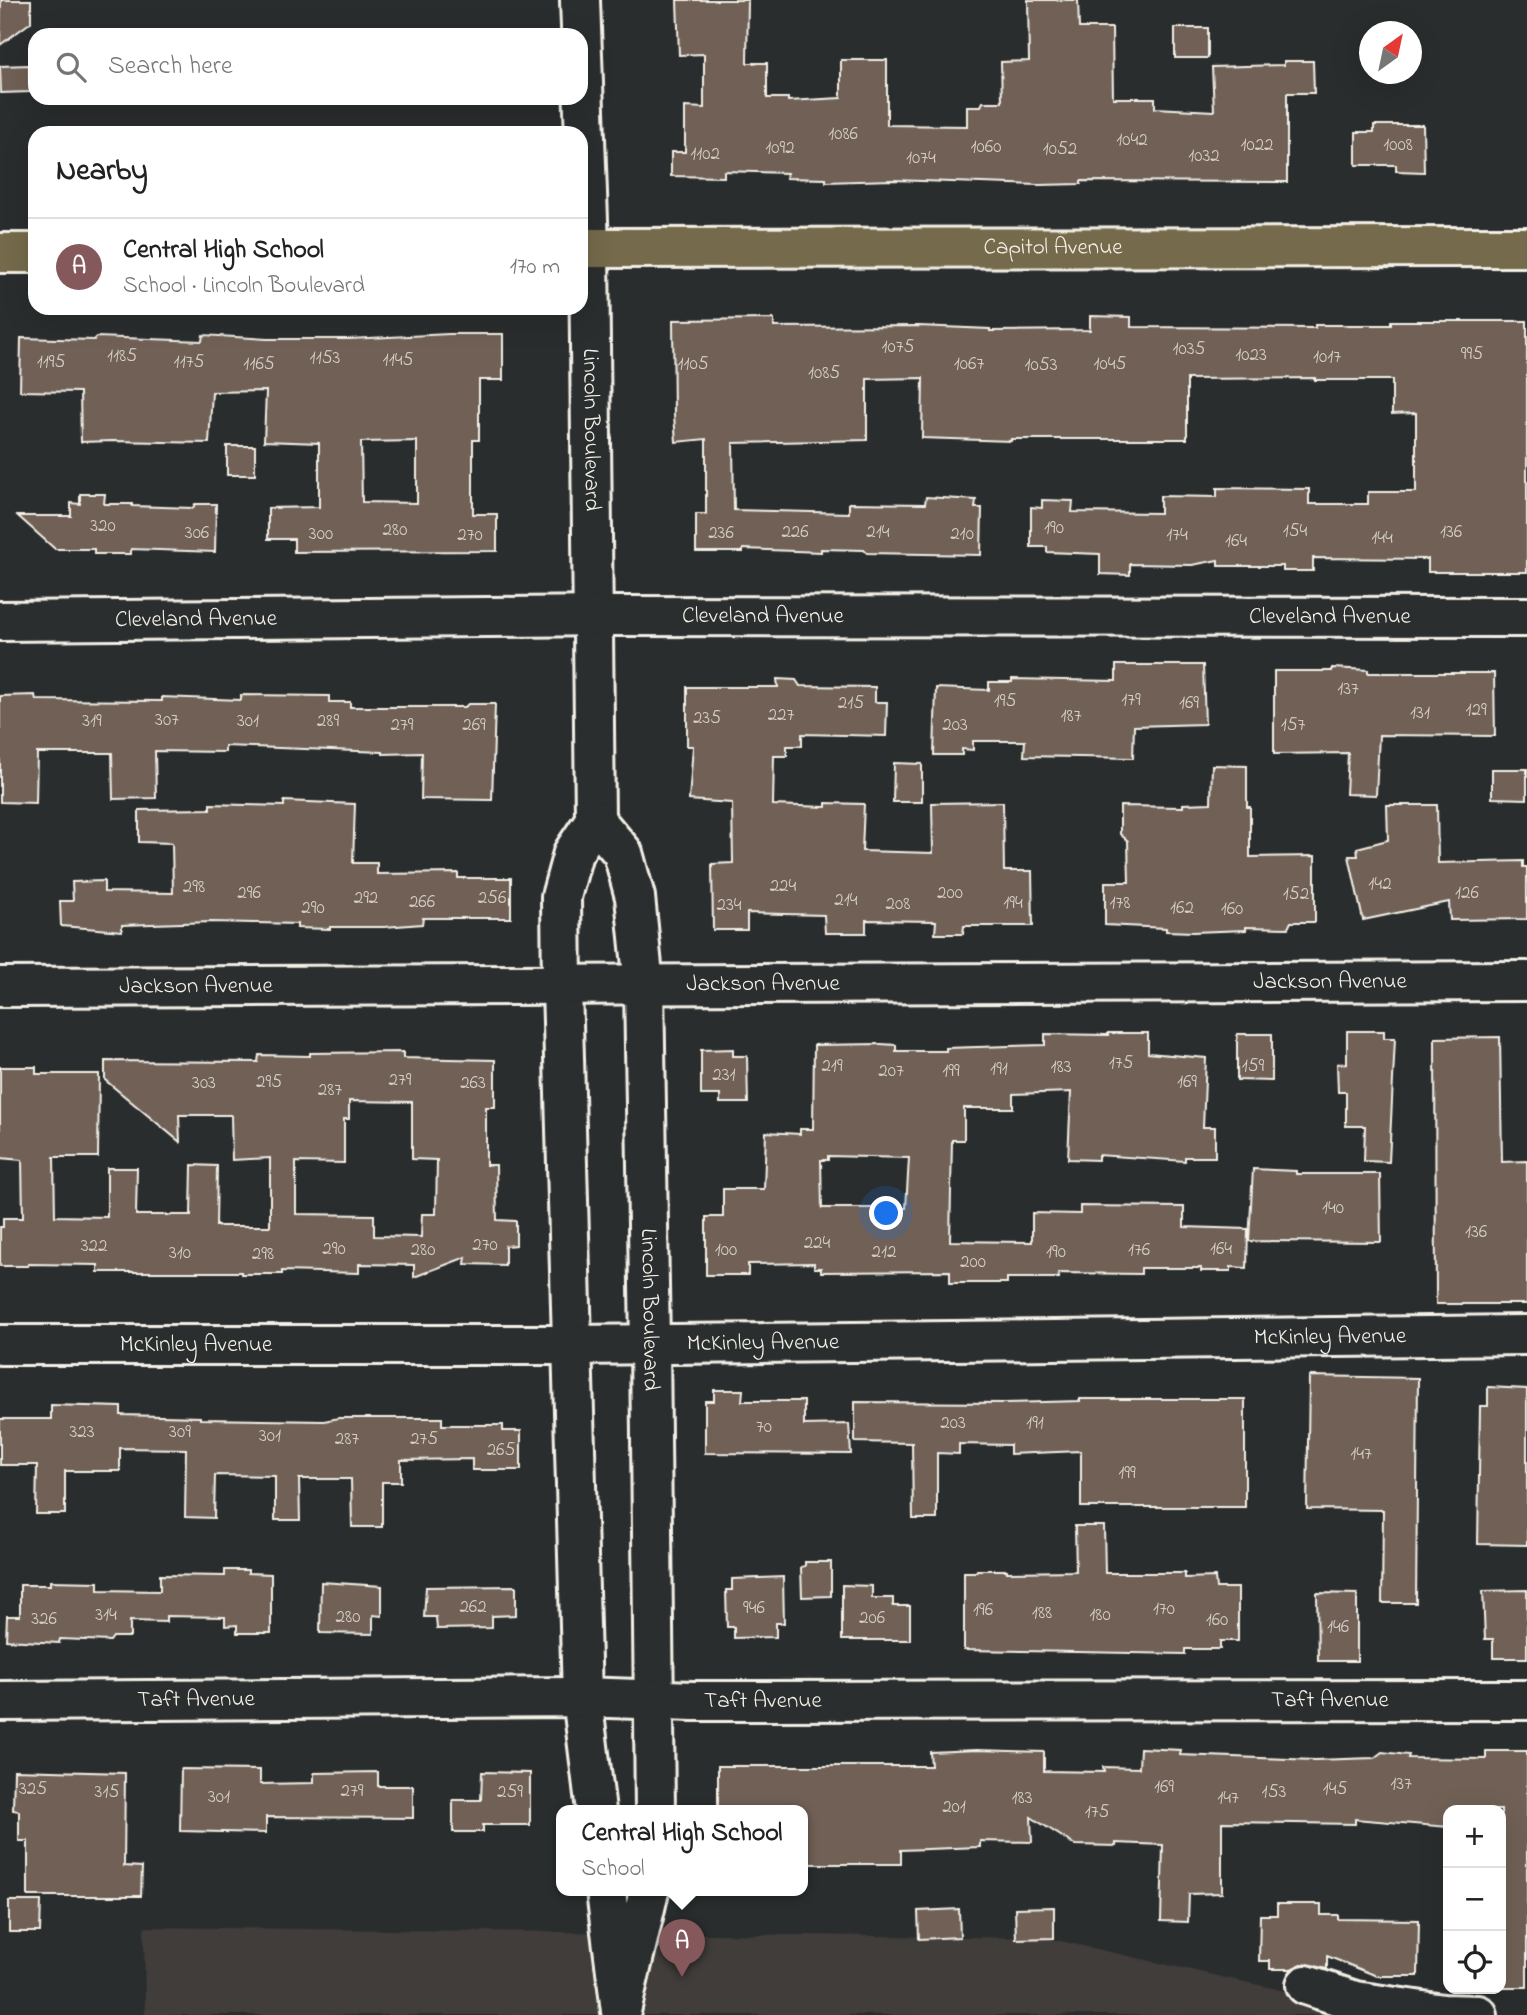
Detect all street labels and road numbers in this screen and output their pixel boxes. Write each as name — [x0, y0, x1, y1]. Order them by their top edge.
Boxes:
street label: Capitol Avenue — [983, 231, 1123, 264]
street label: Lincoln Boulevard — [574, 348, 608, 511]
street label: Cleveland Avenue — [682, 600, 845, 633]
street label: Cleveland Avenue — [1249, 600, 1412, 633]
street label: Cleveland Avenue — [115, 602, 278, 637]
street label: Jackson Avenue — [1253, 965, 1408, 999]
street label: Jackson Avenue — [686, 967, 841, 1001]
street label: Jackson Avenue — [119, 969, 274, 1003]
street label: Lincoln Boulevard — [632, 1228, 667, 1391]
street label: McKinley Avenue — [1254, 1320, 1407, 1356]
street label: McKinley Avenue — [687, 1326, 840, 1362]
street label: McKinley Avenue — [120, 1329, 273, 1364]
street label: Taft Avenue — [137, 1683, 256, 1717]
street label: Taft Avenue — [704, 1684, 822, 1717]
street label: Taft Avenue — [1271, 1684, 1389, 1717]

